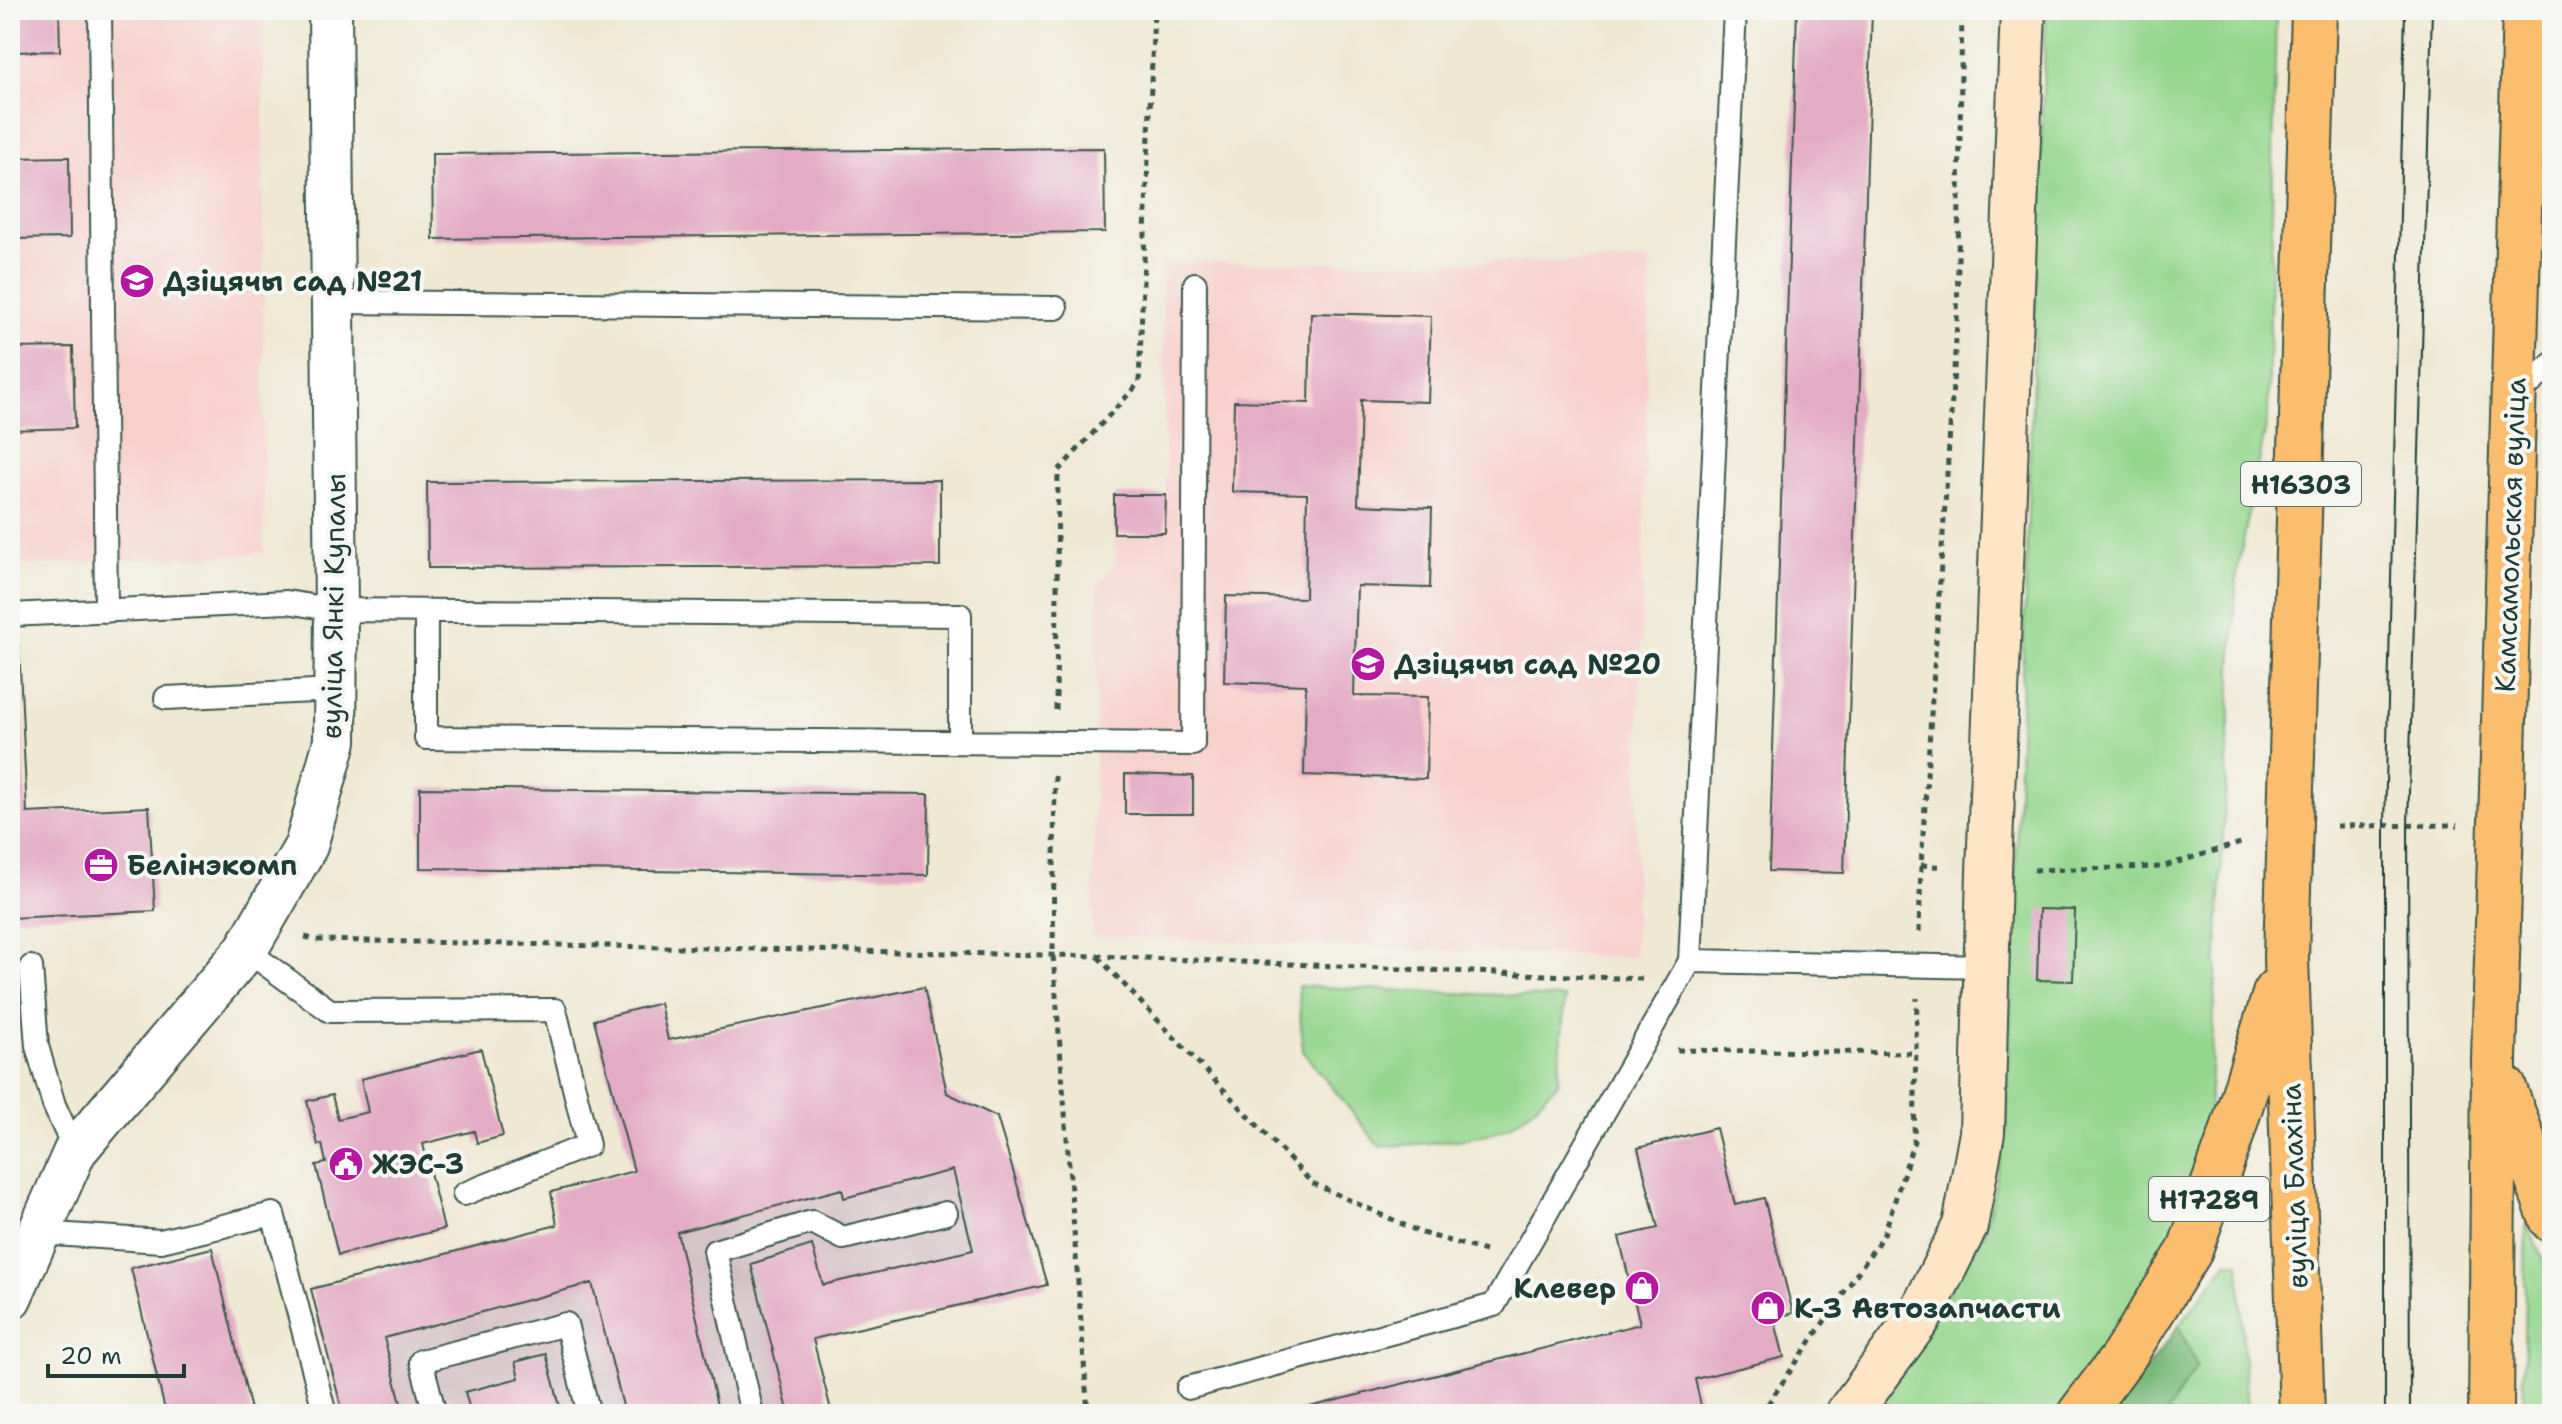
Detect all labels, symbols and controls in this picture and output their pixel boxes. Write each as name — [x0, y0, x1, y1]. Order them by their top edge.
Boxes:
school or university icon: Дзіцячы сад №21 — [118, 262, 156, 300]
place label: Дзіцячы сад №21 — [163, 262, 423, 300]
street label: Камсамольская вуліца — [2486, 377, 2534, 693]
road number: Н16303 — [2241, 462, 2361, 506]
street label: вуліца Янкі Купалы — [312, 473, 354, 739]
school or university icon: Дзіцячы сад №20 — [1349, 645, 1387, 683]
place label: Дзіцячы сад №20 — [1394, 645, 1661, 683]
office icon: Белінэкомп — [82, 846, 120, 884]
place label: Белінэкомп — [127, 846, 298, 884]
street label: вуліца Блахіна — [2271, 1083, 2317, 1289]
public building icon: ЖЭС-3 — [327, 1145, 365, 1183]
place label: ЖЭС-3 — [372, 1145, 464, 1183]
road number: Н17289 — [2149, 1177, 2269, 1221]
place label: Клевер — [1513, 1269, 1616, 1307]
shop icon: Клевер — [1623, 1269, 1661, 1307]
shop icon: К-3 Автозапчасти — [1749, 1289, 1787, 1327]
place label: К-3 Автозапчасти — [1794, 1289, 2061, 1327]
scale bar — [48, 1328, 184, 1378]
text: 20 m — [60, 1340, 122, 1372]

